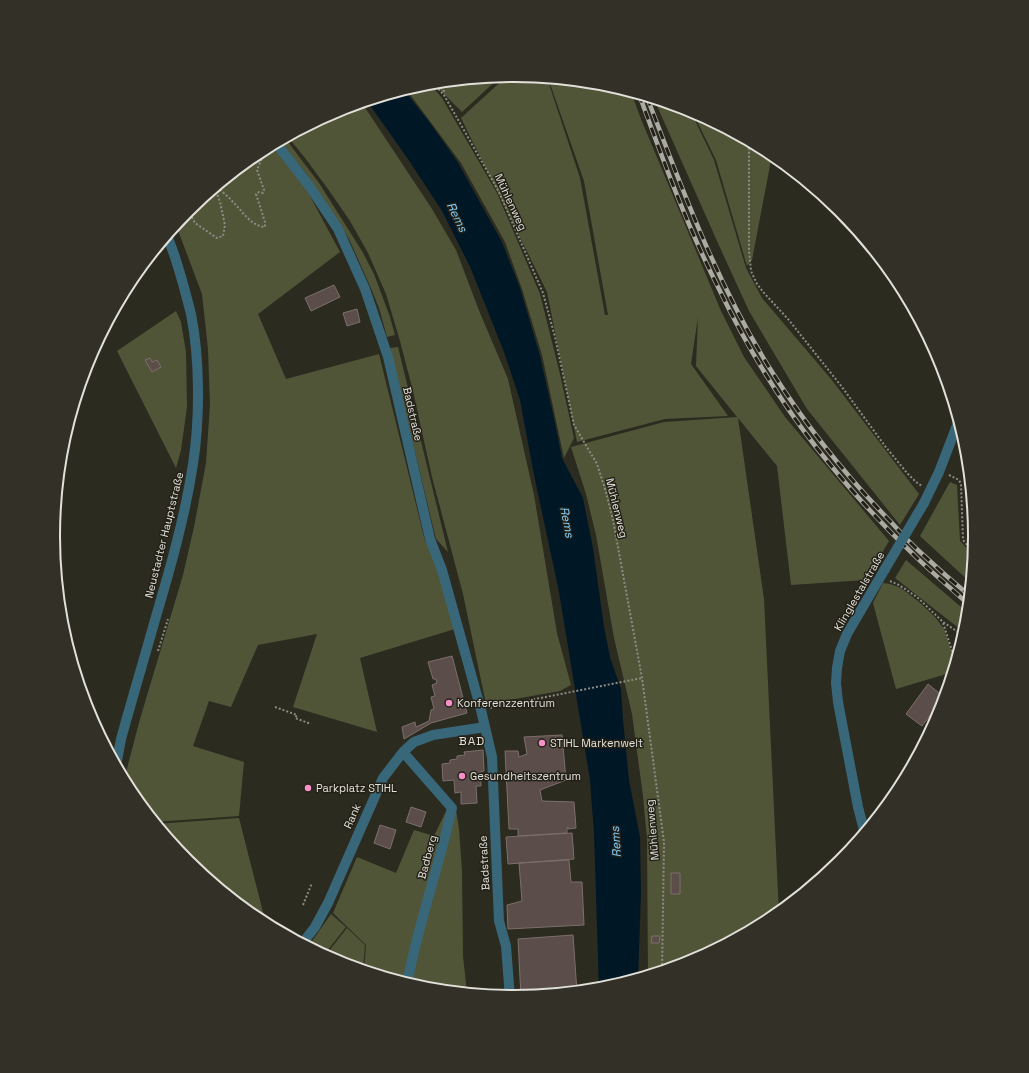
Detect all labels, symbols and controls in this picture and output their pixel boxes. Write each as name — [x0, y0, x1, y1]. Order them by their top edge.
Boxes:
street label: Mühlenweg — [492, 171, 530, 233]
water label: Rems — [443, 199, 471, 235]
street label: Badstraße — [400, 386, 426, 442]
street label: Neustadter Hauptstraße — [142, 471, 186, 599]
street label: Mühlenweg — [603, 477, 631, 539]
water label: Rems — [556, 505, 578, 540]
street label: Klinglestalstraße — [831, 549, 887, 633]
place label: Konferenzzentrum — [457, 696, 555, 710]
marker: Konferenzzentrum — [444, 698, 454, 708]
district label: BAD — [459, 733, 485, 749]
place label: STIHL Markenwelt — [550, 736, 643, 750]
marker: STIHL Markenwelt — [537, 738, 547, 748]
place label: Gesundheitszentrum — [470, 769, 581, 783]
marker: Gesundheitszentrum — [457, 771, 467, 781]
place label: Parkplatz STIHL — [316, 781, 397, 795]
marker: Parkplatz STIHL — [303, 783, 313, 793]
street label: Mühlenweg — [642, 799, 662, 861]
street label: Rank — [340, 801, 364, 831]
water label: Rems — [607, 825, 625, 858]
street label: Badberg — [414, 833, 440, 881]
street label: Badstraße — [476, 835, 492, 891]

